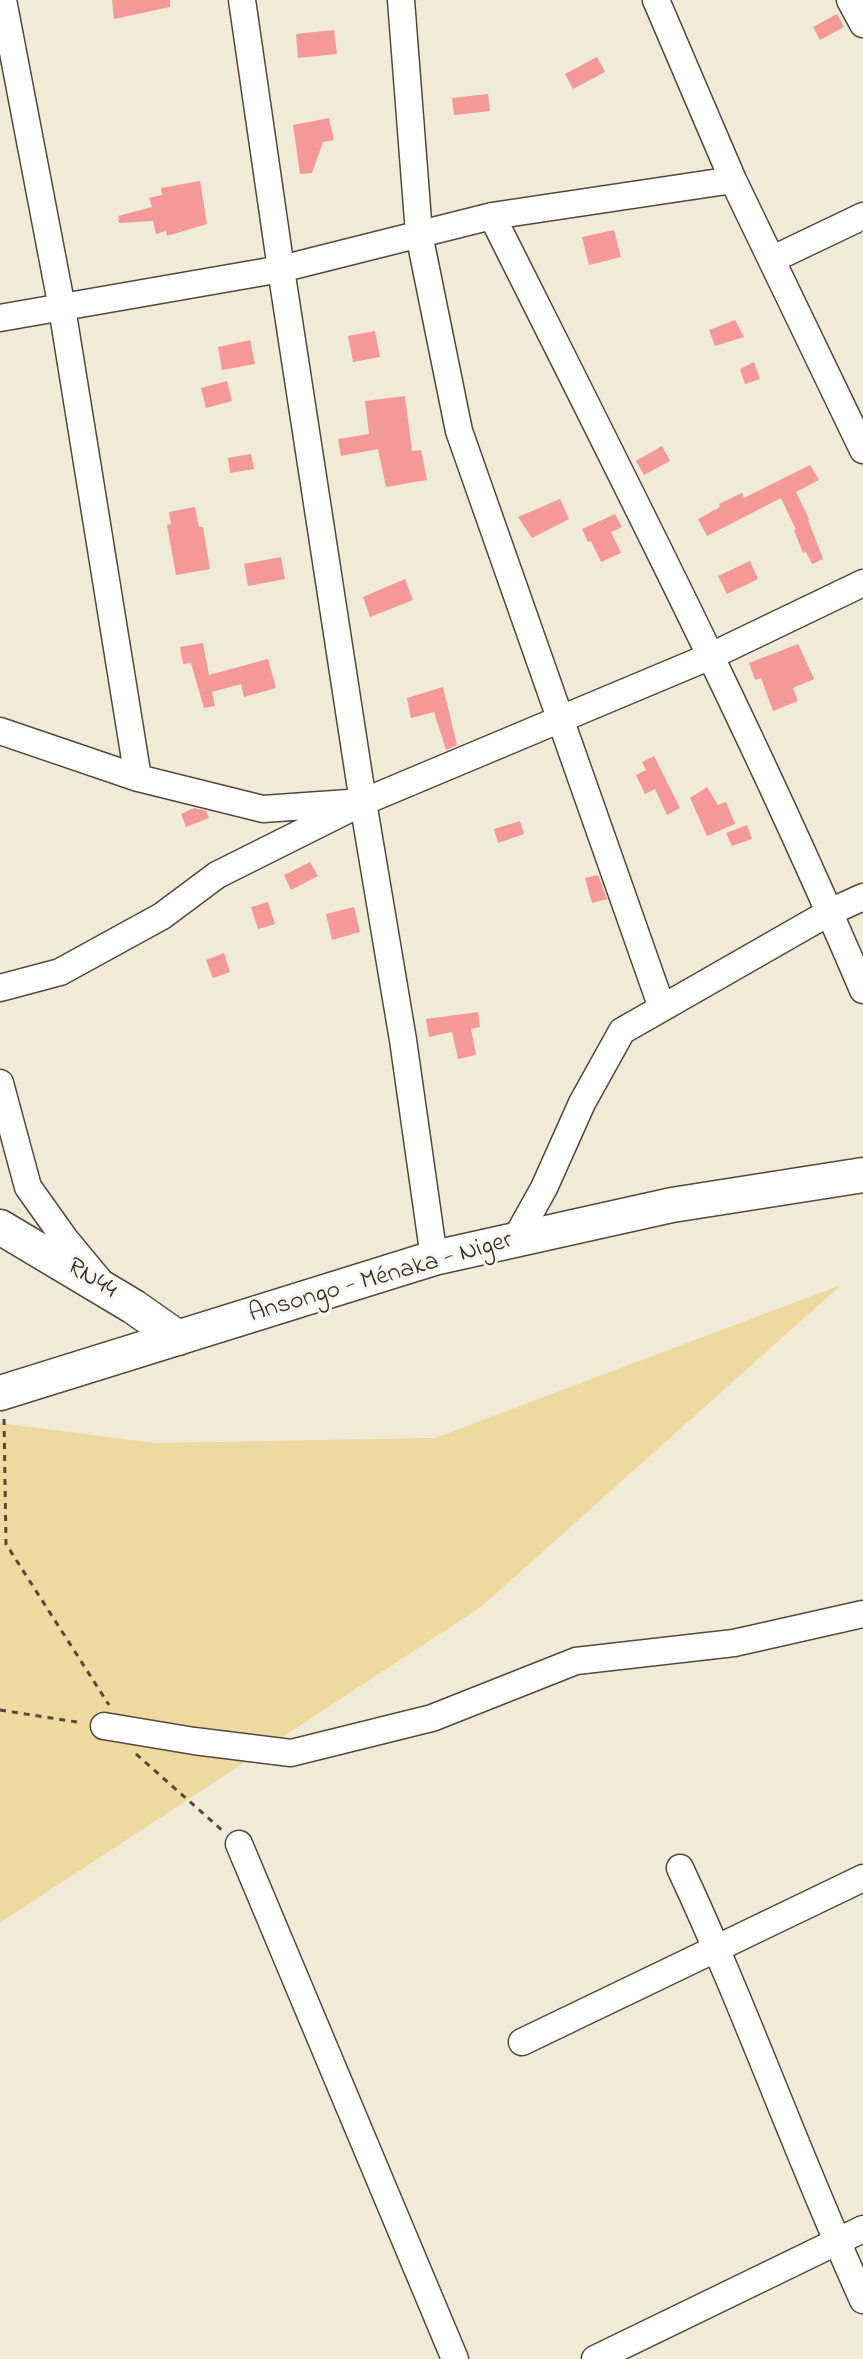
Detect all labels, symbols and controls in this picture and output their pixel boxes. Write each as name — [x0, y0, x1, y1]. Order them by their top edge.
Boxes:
street label: Ansongo - Ménaka - Niger — [246, 1226, 516, 1332]
street label: RN44 — [60, 1253, 122, 1307]

